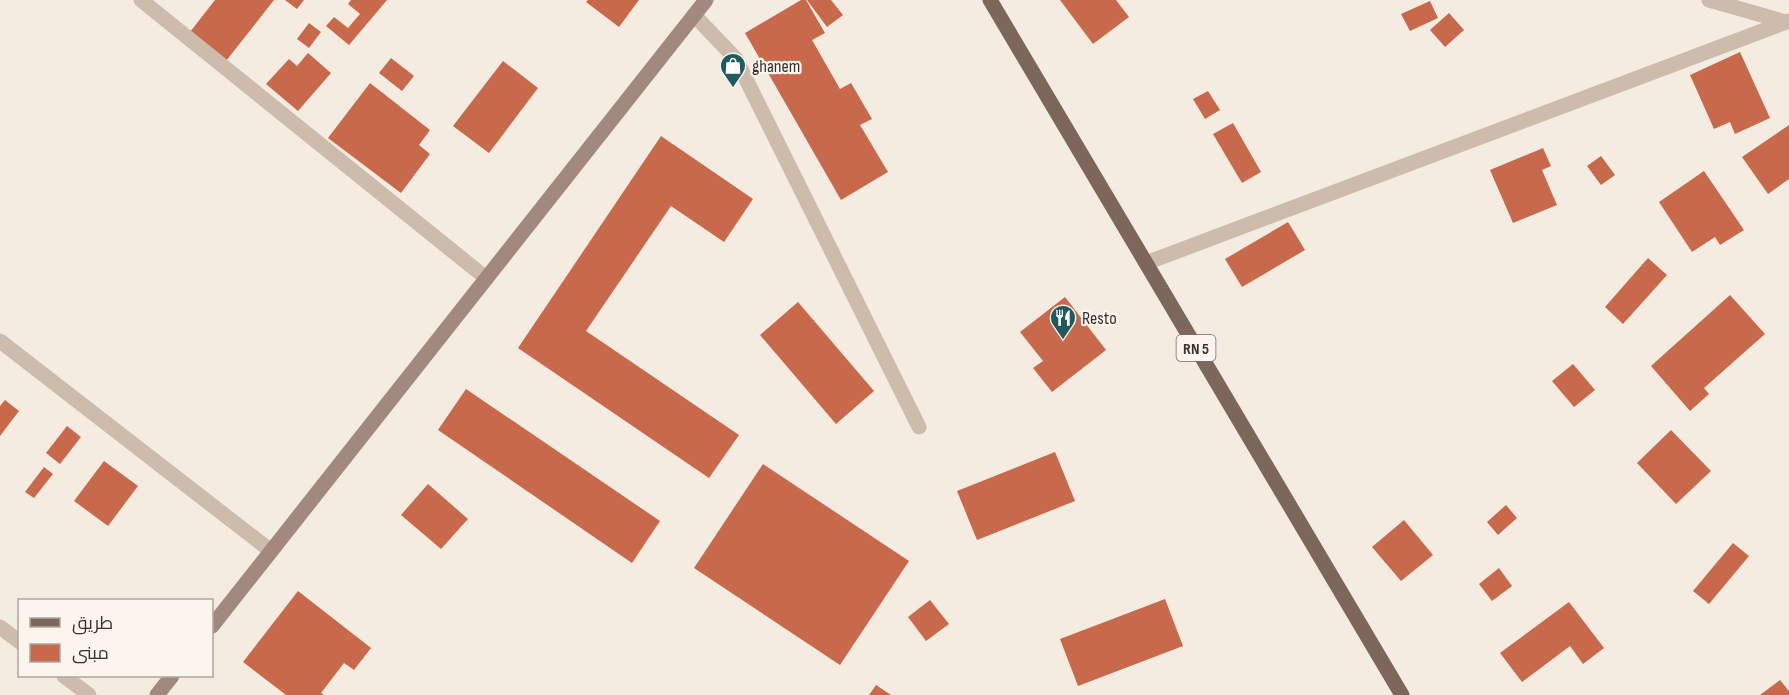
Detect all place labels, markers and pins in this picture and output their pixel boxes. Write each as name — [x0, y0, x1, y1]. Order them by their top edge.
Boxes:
shop icon: ghanem — [718, 51, 748, 89]
place label: ghanem — [752, 56, 800, 77]
restaurant icon: Resto — [1048, 303, 1078, 341]
place label: Resto — [1082, 308, 1117, 329]

